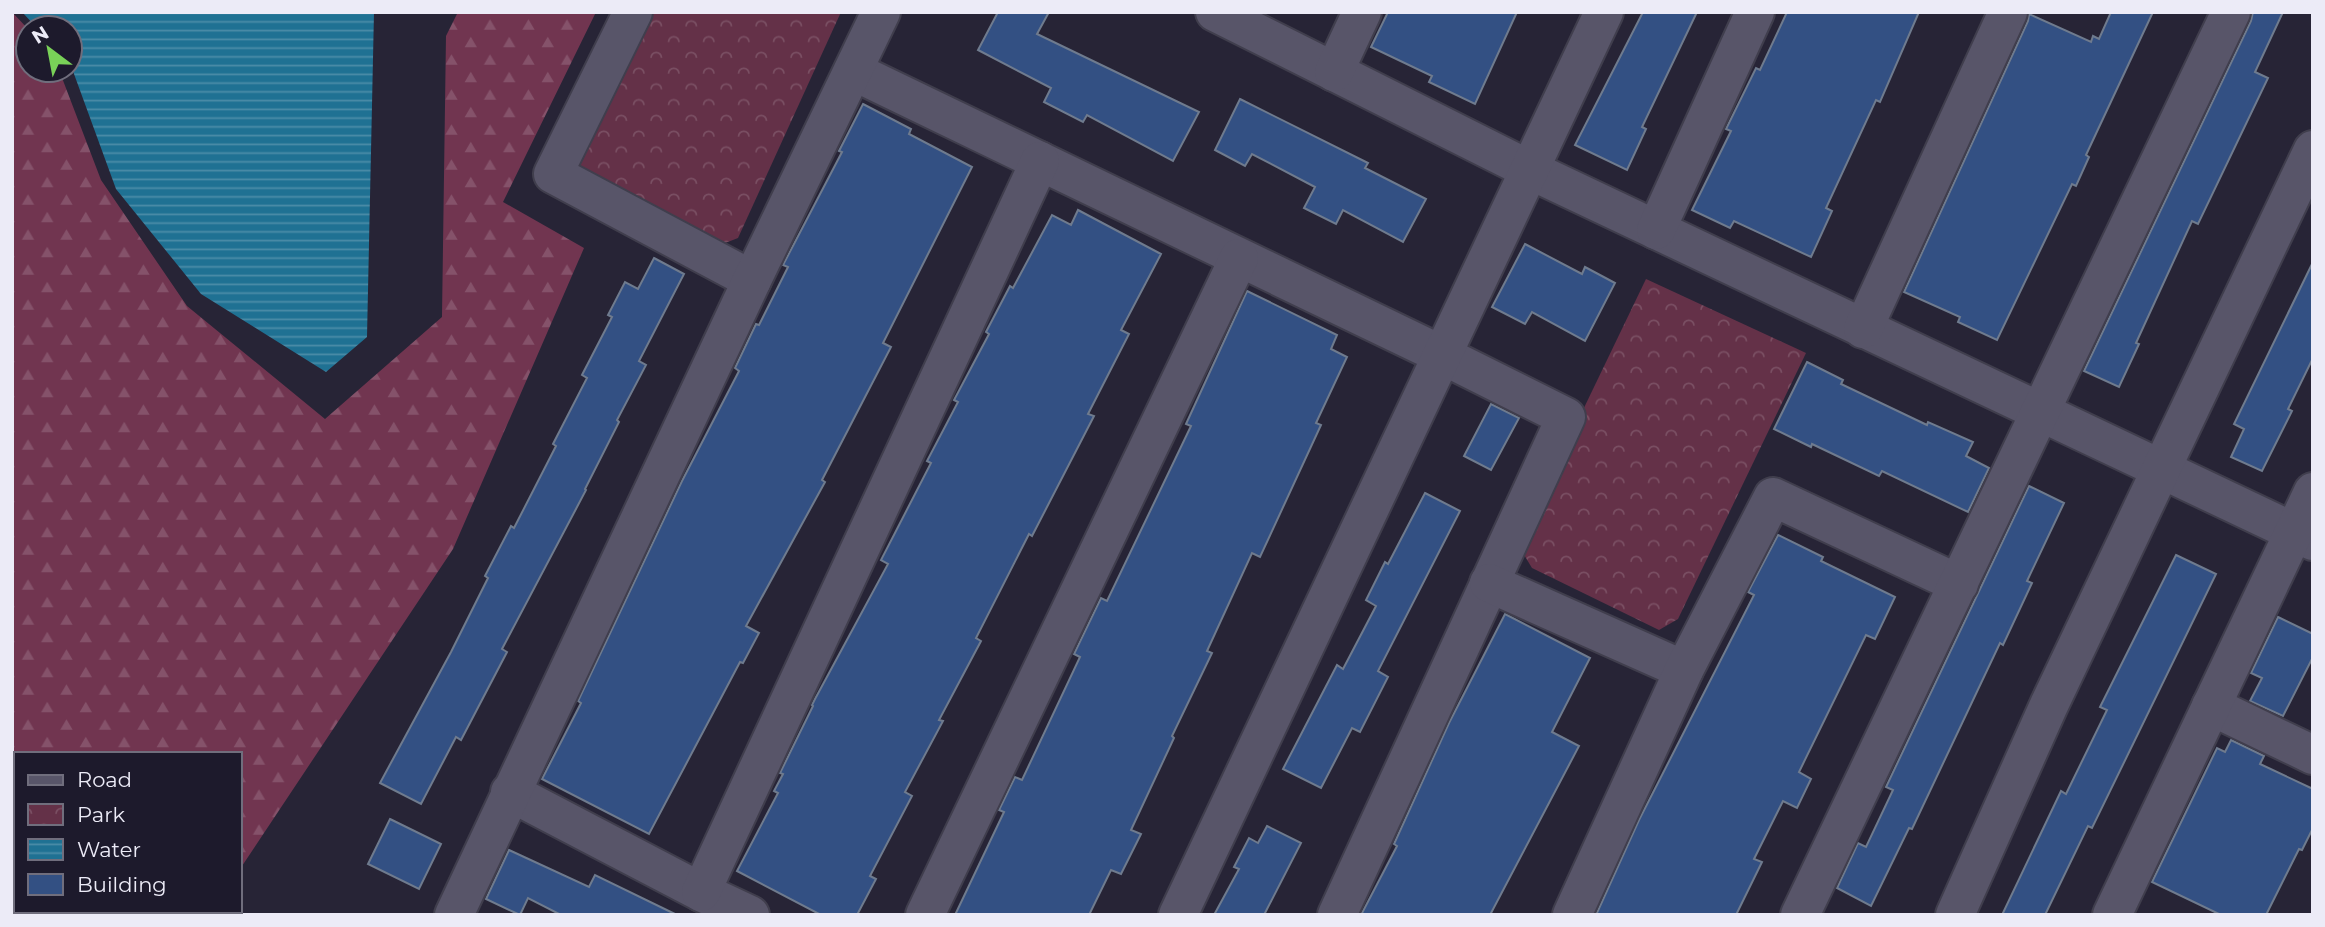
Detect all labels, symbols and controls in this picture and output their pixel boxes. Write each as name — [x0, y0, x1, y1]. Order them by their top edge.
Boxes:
north arrow — [14, 14, 84, 84]
text: N — [28, 21, 53, 49]
legend — [14, 752, 242, 913]
text: Road — [77, 767, 132, 792]
text: Park — [77, 802, 125, 827]
text: Water — [77, 837, 141, 862]
text: Building — [77, 872, 167, 897]

